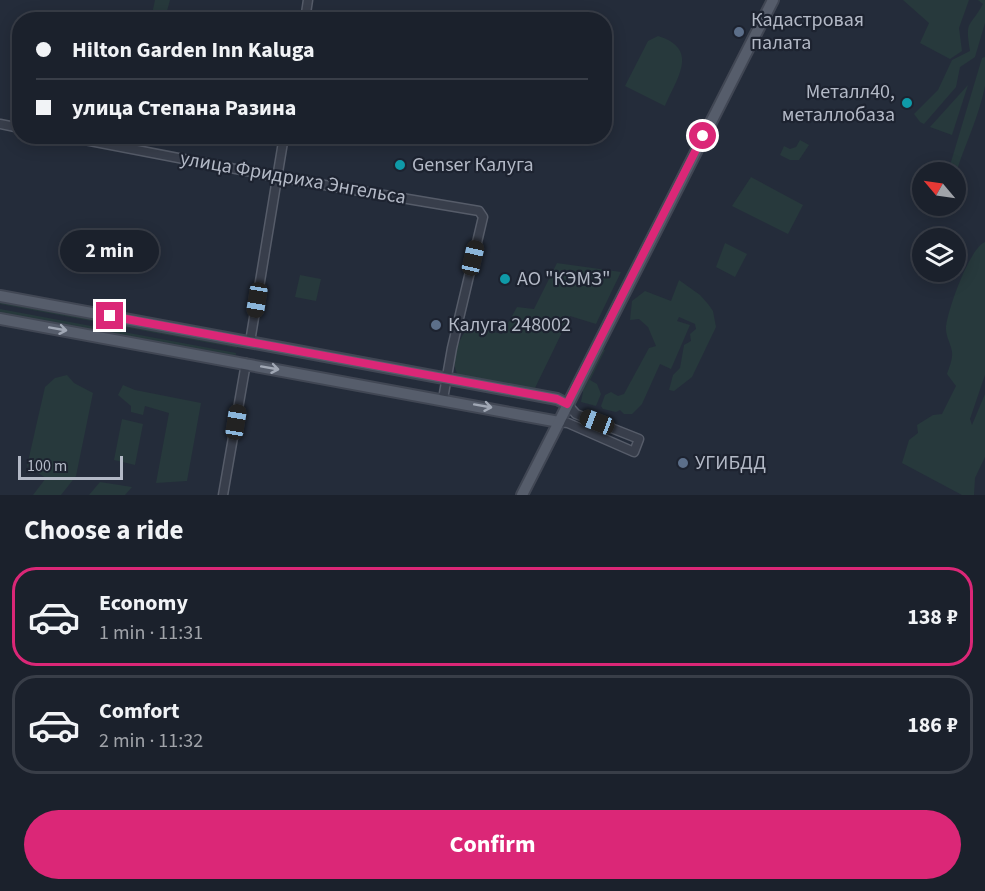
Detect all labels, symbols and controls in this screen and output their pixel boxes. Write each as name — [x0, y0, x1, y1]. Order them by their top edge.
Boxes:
place label: Кадастровая палата — [751, 6, 864, 57]
marker: Кадастровая палата — [732, 25, 746, 39]
text: Hilton Garden Inn Kaluga — [72, 34, 315, 66]
place label: Металл40, металлобаза — [782, 78, 895, 129]
text: улица Степана Разина — [72, 92, 296, 124]
marker: Металл40, металлобаза — [900, 96, 914, 110]
route start — [689, 122, 716, 149]
street label: улица Фридриха Энгельса — [178, 144, 408, 212]
place label: Genser Калуга — [412, 151, 534, 179]
marker: Genser Калуга — [393, 158, 407, 172]
north arrow — [912, 162, 966, 216]
map controls — [912, 162, 966, 282]
button: layers — [912, 228, 966, 282]
callout: 2 min — [60, 229, 160, 271]
text: 2 min — [85, 237, 134, 265]
car — [460, 238, 486, 278]
place label: АО "КЭМЗ" — [517, 265, 611, 293]
marker: АО "КЭМЗ" — [498, 272, 512, 286]
car — [245, 281, 269, 319]
route end — [96, 302, 123, 329]
place label: Калуга 248002 — [448, 311, 571, 339]
marker: Калуга 248002 — [429, 318, 443, 332]
one-way arrow — [47, 324, 67, 335]
one-way arrow — [260, 363, 279, 374]
one-way arrow — [472, 401, 492, 412]
car — [224, 403, 248, 441]
car — [577, 407, 617, 437]
place label: УГИБДД — [695, 449, 766, 477]
scale bar — [18, 453, 123, 480]
text: 100 m — [27, 455, 67, 477]
marker: УГИБДД — [676, 456, 690, 470]
text: Choose a ride — [24, 511, 184, 550]
text: Economy — [99, 587, 188, 619]
icon: car — [27, 590, 81, 644]
text: 138 ₽ — [907, 601, 958, 633]
text: 1 min · 11:31 — [99, 619, 203, 647]
text: Comfort — [99, 695, 180, 727]
icon: car — [27, 698, 81, 752]
text: 186 ₽ — [907, 709, 958, 741]
text: 2 min · 11:32 — [99, 727, 203, 755]
button: Confirm — [24, 810, 961, 879]

